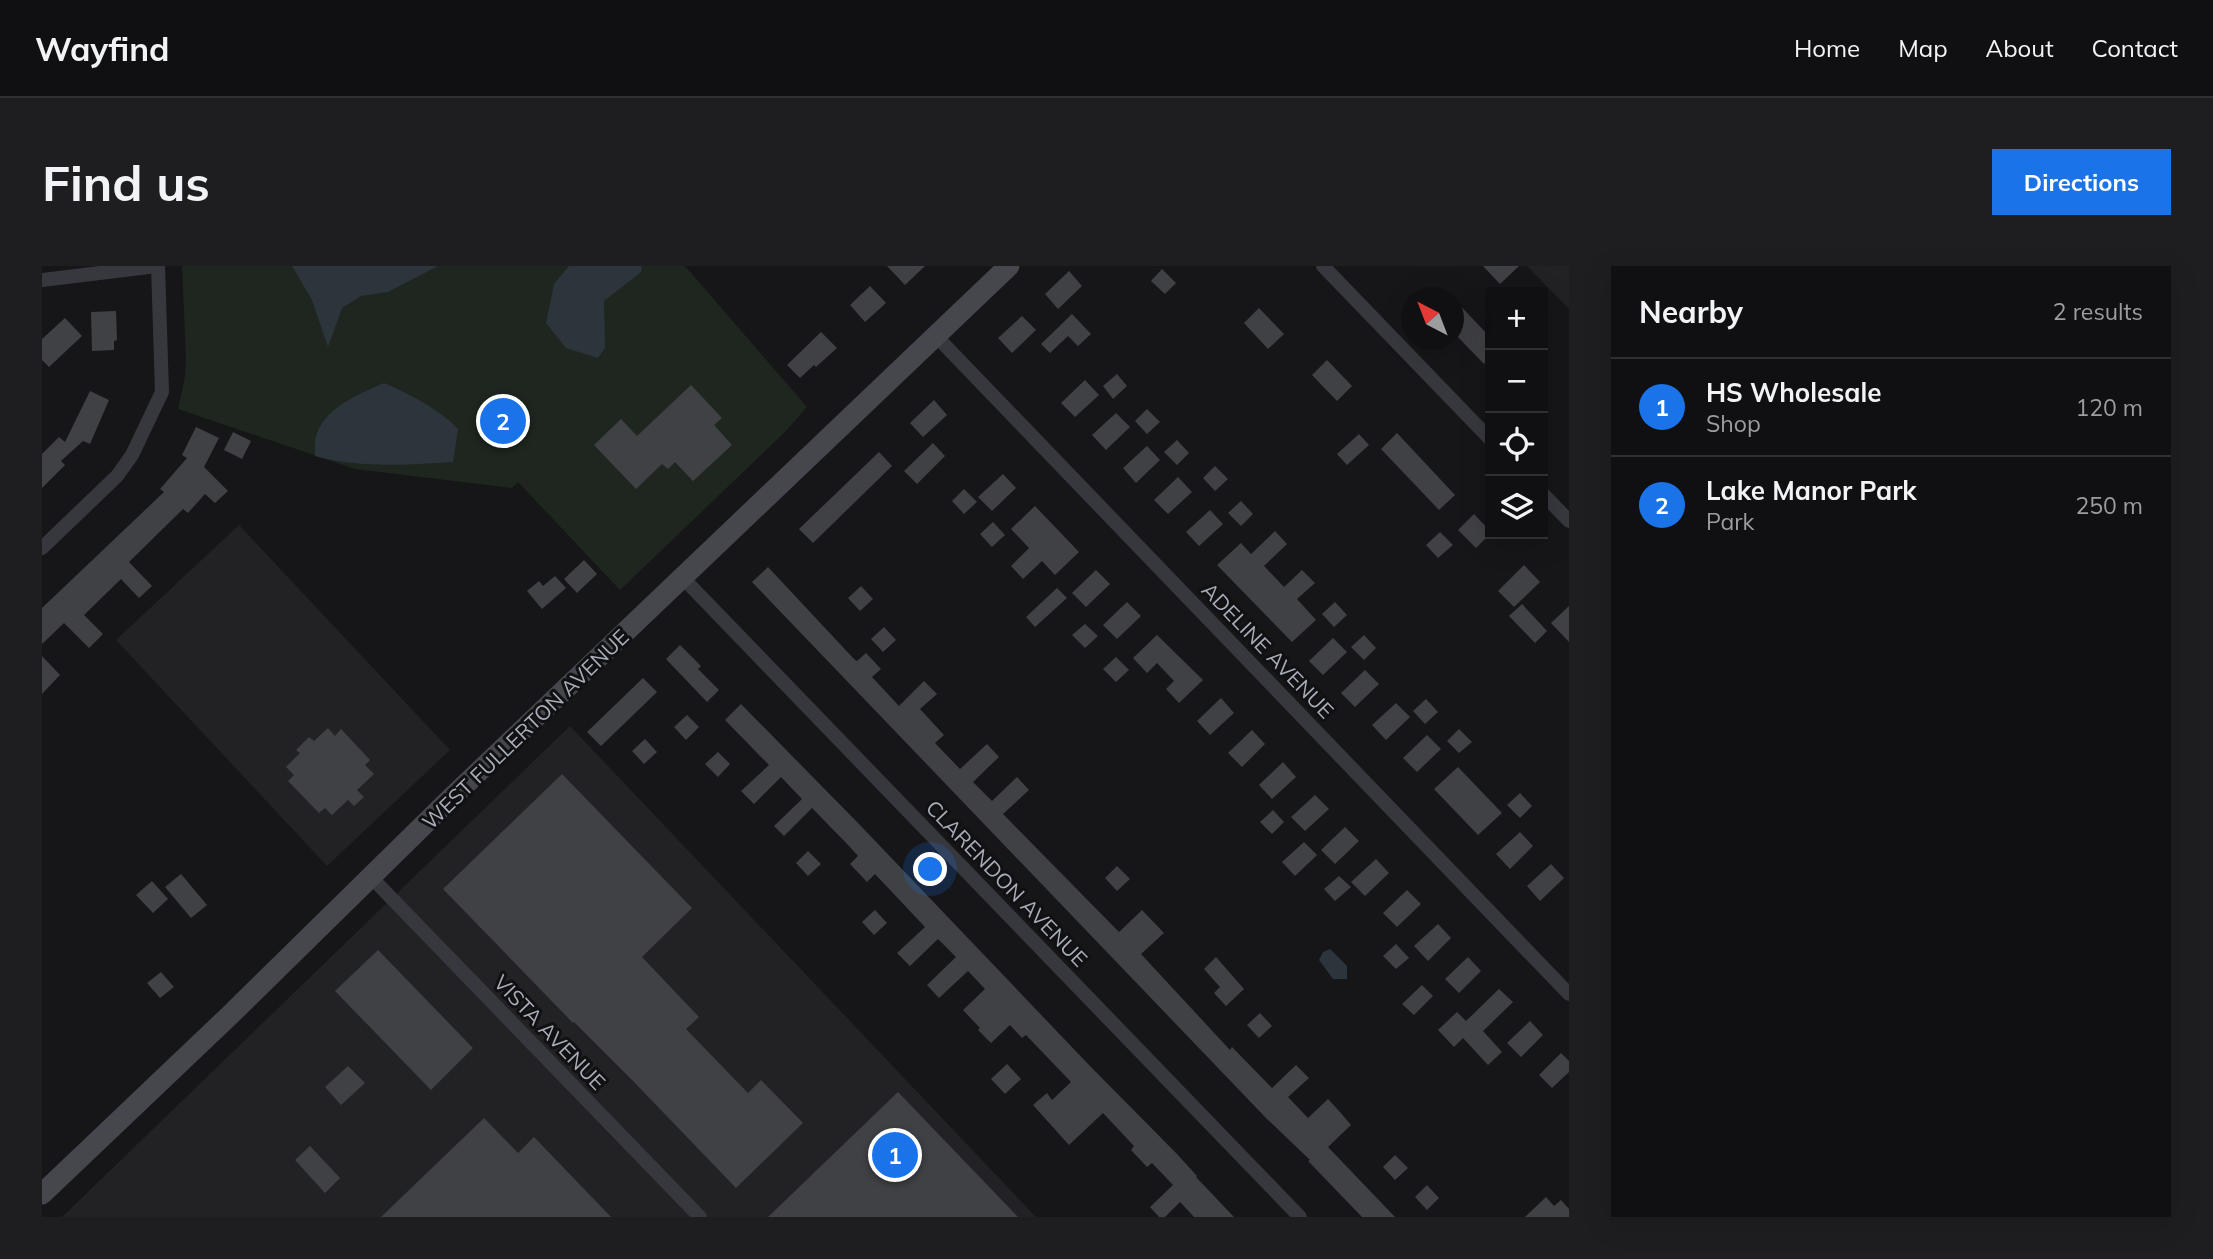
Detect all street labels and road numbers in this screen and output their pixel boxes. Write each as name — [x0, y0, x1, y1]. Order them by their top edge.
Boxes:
street label: ADELINE AVENUE — [1197, 577, 1339, 723]
street label: WEST FULLERTON AVENUE — [416, 624, 634, 834]
street label: CLARENDON AVENUE — [921, 794, 1093, 972]
street label: VISTA AVENUE — [489, 969, 611, 1095]

